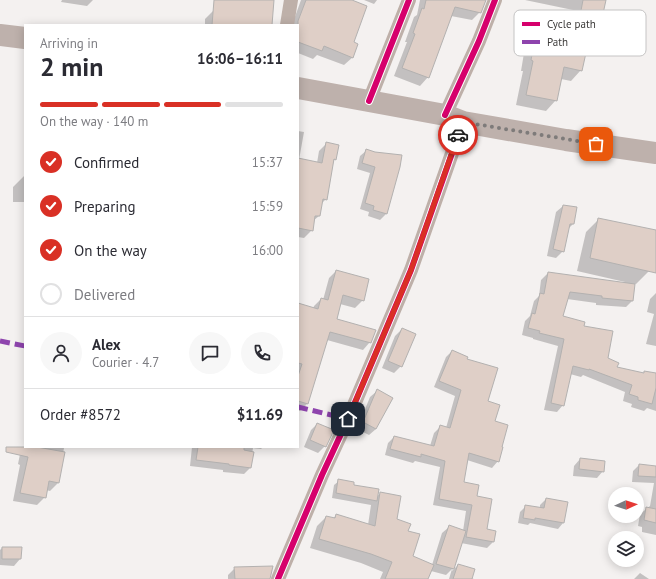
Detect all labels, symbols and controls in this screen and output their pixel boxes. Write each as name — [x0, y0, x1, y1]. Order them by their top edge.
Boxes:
legend — [514, 10, 646, 56]
text: Cycle path — [547, 17, 596, 31]
text: Arriving in — [40, 35, 98, 52]
text: Path — [547, 35, 568, 49]
text: 16:06–16:11 — [197, 49, 283, 68]
text: 2 min — [40, 50, 103, 83]
text: On the way · 140 m — [40, 113, 148, 130]
courier — [438, 115, 478, 155]
icon: car — [447, 124, 469, 146]
pin — [579, 127, 613, 161]
icon: bag — [585, 133, 607, 155]
icon: check — [40, 151, 62, 173]
text: Confirmed — [74, 153, 139, 172]
text: 15:37 — [252, 154, 283, 171]
icon: check — [40, 195, 62, 217]
text: Preparing — [74, 197, 136, 216]
text: 15:59 — [252, 198, 283, 215]
icon: check — [40, 239, 62, 261]
text: On the way — [74, 241, 147, 260]
text: 16:00 — [252, 242, 283, 259]
text: Delivered — [74, 285, 135, 304]
button: person — [40, 332, 82, 374]
button: chat — [189, 332, 231, 374]
button: phone — [241, 332, 283, 374]
text: Alex — [92, 335, 121, 354]
text: Courier · 4.7 — [92, 354, 159, 371]
pin — [331, 402, 365, 436]
text: Order #8572 — [40, 405, 121, 424]
text: $11.69 — [237, 405, 283, 424]
icon: home — [337, 408, 359, 430]
north arrow — [608, 487, 644, 523]
map controls — [608, 487, 644, 567]
button: layers — [608, 531, 644, 567]

